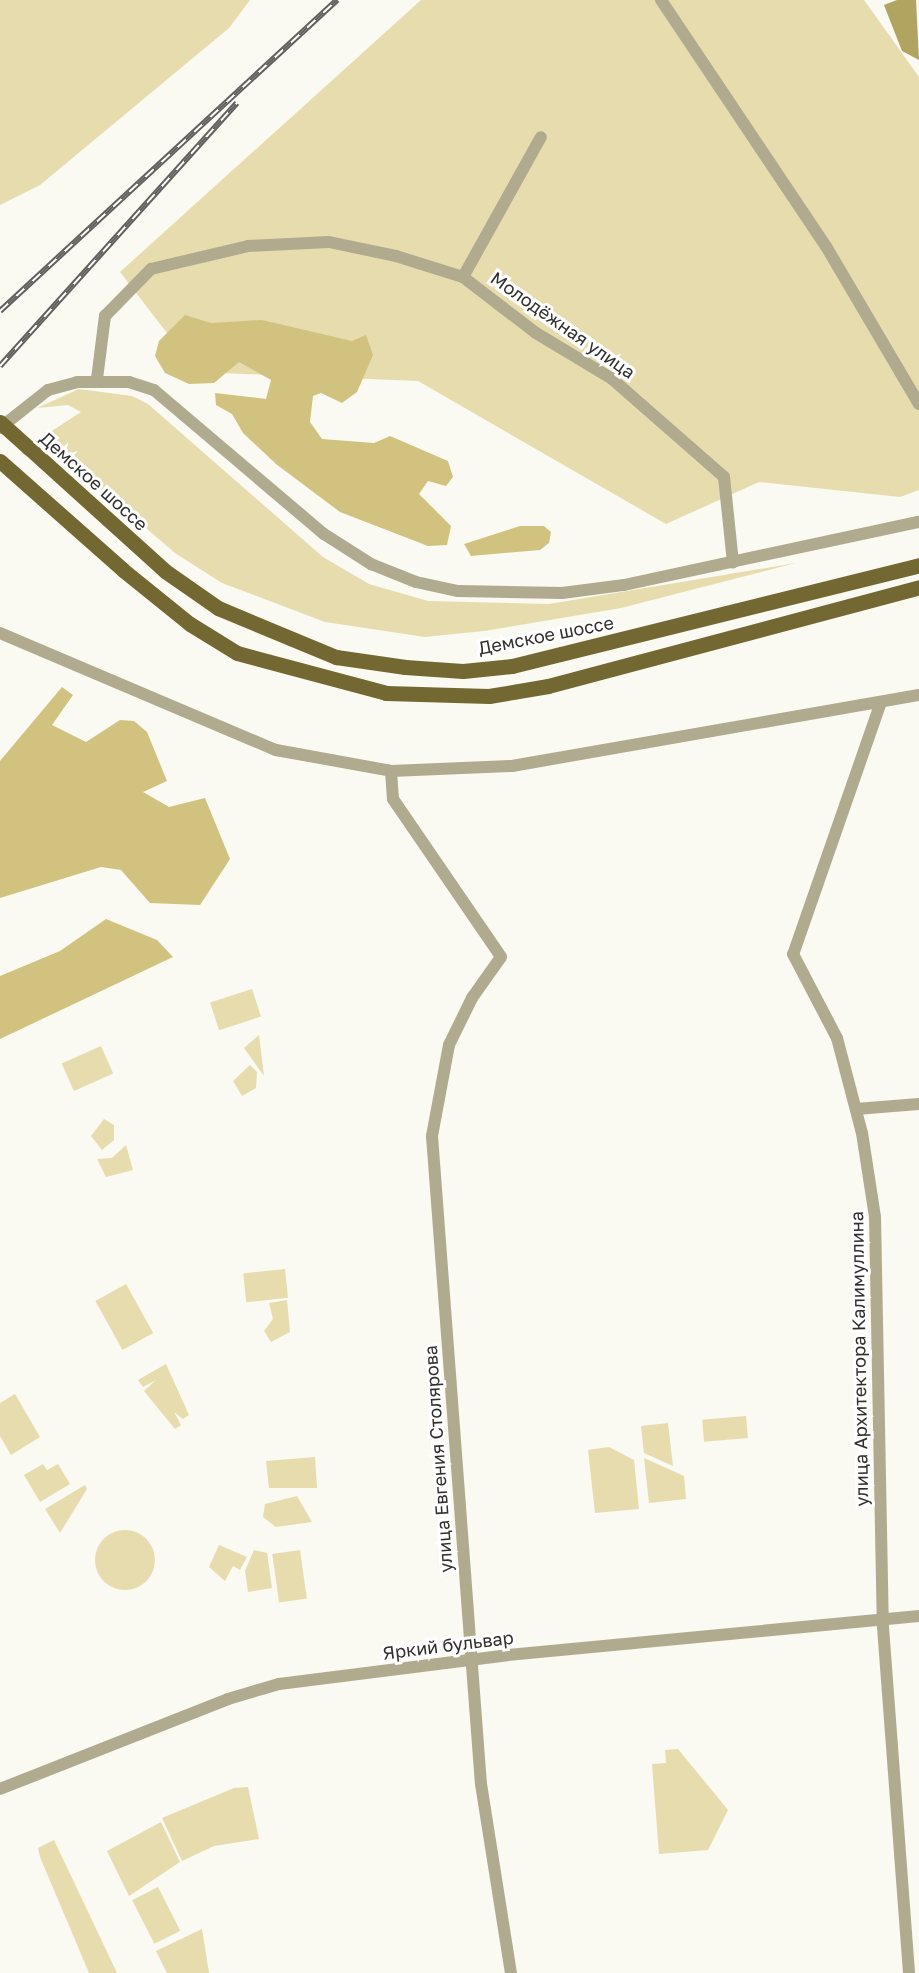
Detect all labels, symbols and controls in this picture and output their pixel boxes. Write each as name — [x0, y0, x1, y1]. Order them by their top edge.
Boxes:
street label: Молодёжная улица — [487, 267, 639, 383]
street label: Демское шоссе — [36, 427, 152, 535]
street label: Демское шоссе — [477, 611, 615, 659]
street label: улица Архитектора Калимуллина — [846, 1211, 872, 1507]
street label: улица Евгения Столярова — [419, 1344, 457, 1574]
street label: Яркий бульвар — [381, 1626, 515, 1664]

